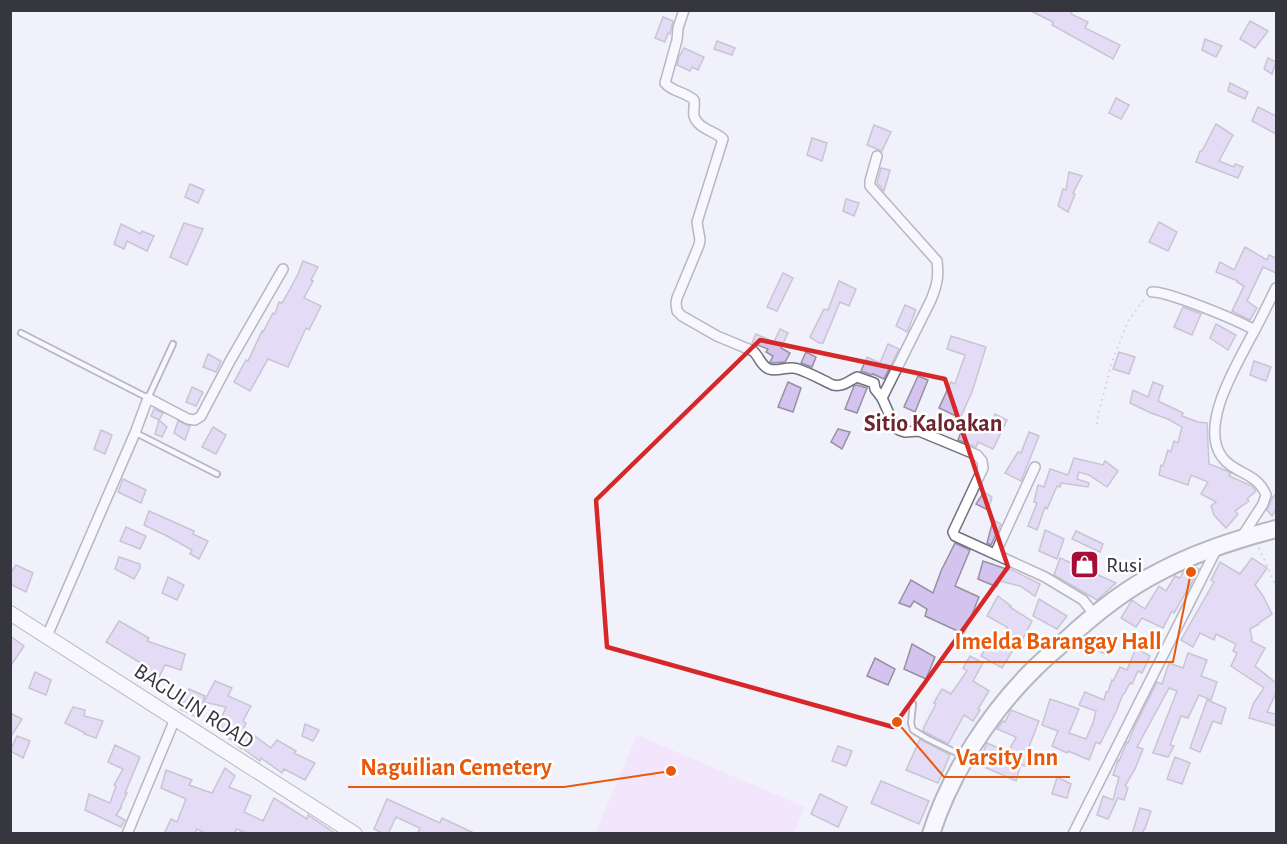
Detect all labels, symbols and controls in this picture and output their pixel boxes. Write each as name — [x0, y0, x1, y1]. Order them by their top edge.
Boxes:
district label: Sitio Kaloakan — [864, 412, 1002, 436]
shop icon: Rusi — [1069, 549, 1101, 581]
place label: Rusi — [1106, 554, 1142, 576]
callout: Imelda Barangay Hall — [942, 620, 1173, 662]
text: Imelda Barangay Hall — [954, 630, 1162, 654]
street label: BAGULIN ROAD — [130, 659, 258, 753]
callout: Varsity Inn — [944, 735, 1070, 777]
callout: Naguilian Cemetery — [348, 745, 564, 787]
text: Varsity Inn — [956, 746, 1058, 770]
text: Naguilian Cemetery — [360, 756, 552, 780]

